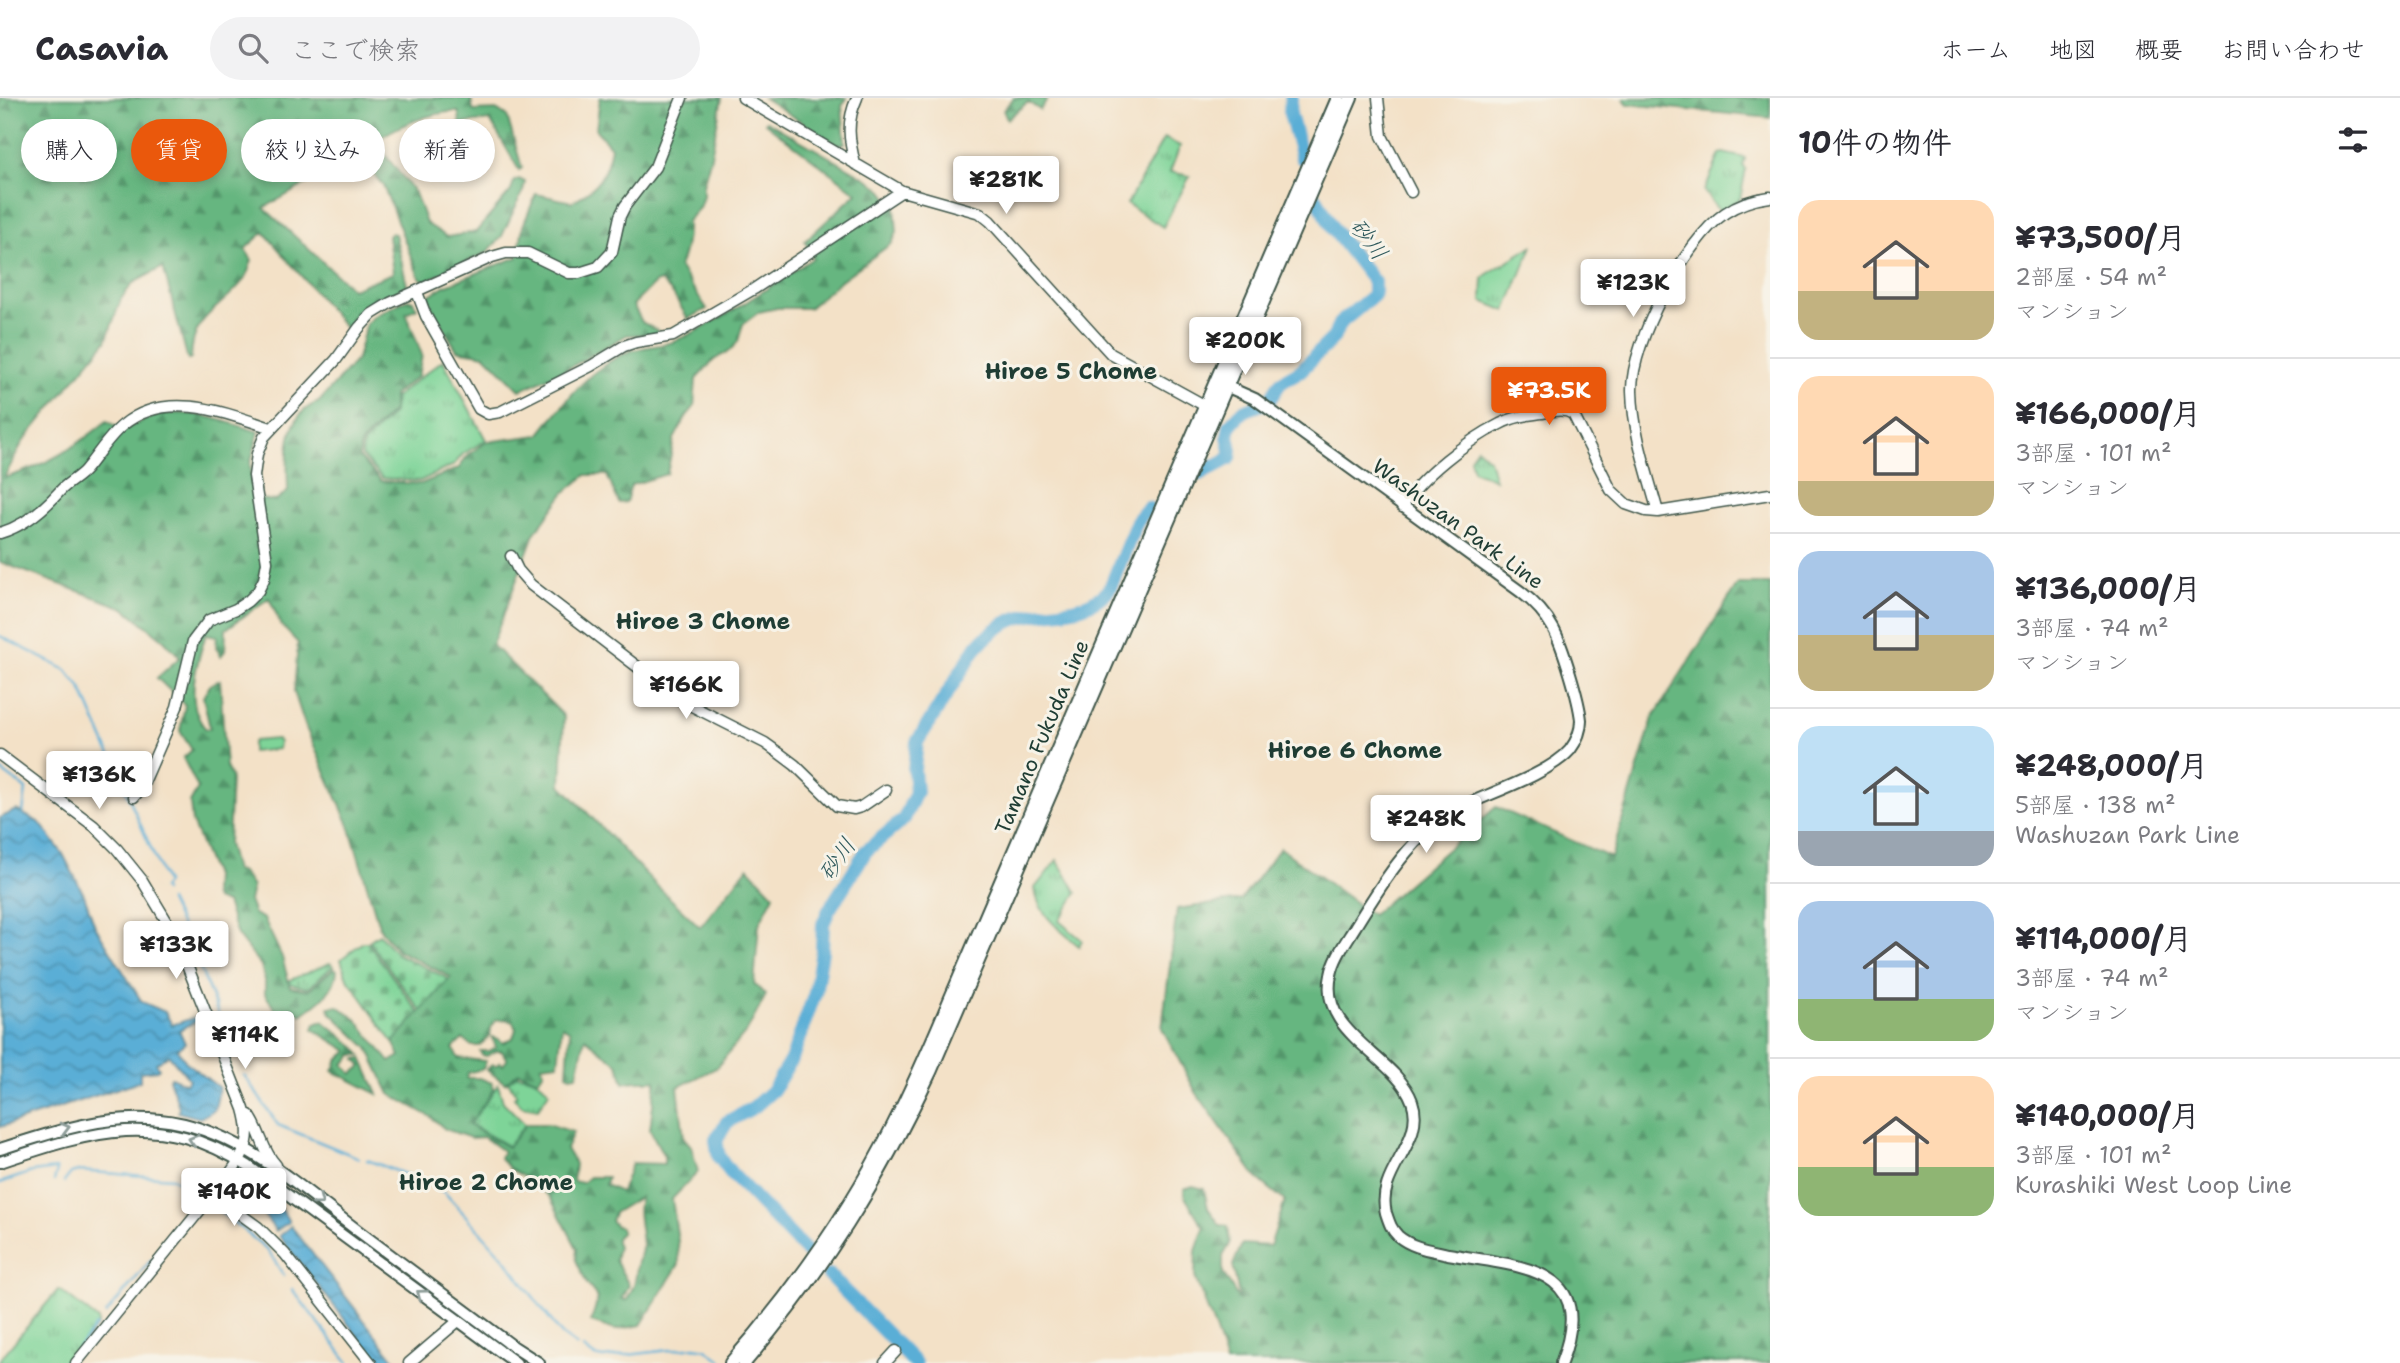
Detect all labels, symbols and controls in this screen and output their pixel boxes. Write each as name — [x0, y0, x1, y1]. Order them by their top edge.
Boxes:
search box — [210, 17, 700, 80]
text: Casavia — [35, 26, 168, 71]
icon: search — [234, 29, 272, 67]
text: ここで検索 — [290, 32, 420, 67]
text: ホーム — [1940, 34, 2011, 66]
text: 地図 — [2049, 34, 2097, 66]
text: 概要 — [2135, 34, 2183, 66]
text: お問い合わせ — [2221, 34, 2365, 66]
chip: 購入 — [21, 119, 117, 182]
chip: 賃貸 — [131, 119, 227, 182]
chip: 絞り込み — [241, 119, 385, 182]
chip: 新着 — [399, 119, 495, 182]
icon: filters — [2334, 121, 2372, 159]
text: 10件の物件 — [1798, 122, 1952, 163]
pin: ¥281K — [957, 156, 1055, 216]
text: ¥281K — [969, 164, 1043, 194]
water label: 砂川 — [1343, 212, 1395, 266]
text: ¥73,500/月 — [2015, 217, 2186, 258]
icon: home — [1854, 228, 1938, 312]
pin: ¥123K — [1584, 260, 1682, 319]
text: 2部屋 · 54 m² — [2015, 262, 2167, 292]
text: ¥123K — [1597, 267, 1669, 297]
text: マンション — [2015, 296, 2129, 326]
pin: ¥200K — [1196, 317, 1294, 377]
text: ¥200K — [1205, 325, 1285, 355]
district label: Hiroe 5 Chome — [985, 356, 1157, 386]
pin: ¥73.5K — [1492, 368, 1606, 427]
text: ¥73.5K — [1507, 375, 1591, 405]
text: ¥166,000/月 — [2015, 393, 2201, 434]
icon: home — [1854, 404, 1938, 488]
text: 3部屋 · 101 m² — [2015, 438, 2172, 468]
street label: Washuzan Park Line — [1367, 452, 1549, 596]
text: マンション — [2015, 472, 2129, 502]
text: ¥136,000/月 — [2015, 568, 2201, 609]
icon: home — [1854, 579, 1938, 663]
district label: Hiroe 3 Chome — [616, 606, 790, 636]
text: 3部屋 · 74 m² — [2015, 613, 2169, 643]
street label: Tamano Fukuda Line — [988, 636, 1096, 838]
text: マンション — [2015, 647, 2129, 677]
pin: ¥166K — [637, 662, 735, 721]
text: ¥166K — [649, 669, 723, 699]
district label: Hiroe 6 Chome — [1268, 735, 1442, 765]
text: ¥248,000/月 — [2015, 745, 2208, 786]
pin: ¥136K — [50, 752, 148, 811]
icon: home — [1854, 754, 1938, 838]
text: ¥136K — [62, 759, 136, 789]
text: 5部屋 · 138 m² — [2015, 790, 2176, 820]
pin: ¥248K — [1377, 796, 1475, 855]
text: ¥248K — [1386, 803, 1466, 833]
text: Washuzan Park Line — [2015, 820, 2240, 850]
water label: 砂川 — [812, 832, 862, 886]
text: ¥114,000/月 — [2015, 918, 2192, 959]
pin: ¥133K — [127, 922, 225, 981]
text: ¥133K — [140, 929, 212, 959]
icon: home — [1854, 929, 1938, 1013]
text: 3部屋 · 74 m² — [2015, 963, 2169, 993]
text: マンション — [2015, 997, 2129, 1027]
pin: ¥114K — [196, 1012, 294, 1071]
text: ¥114K — [211, 1019, 279, 1049]
text: ¥140,000/月 — [2015, 1095, 2200, 1136]
icon: home — [1854, 1104, 1938, 1188]
one-way arrow — [59, 1122, 71, 1137]
one-way arrow — [187, 1134, 199, 1148]
text: 3部屋 · 101 m² — [2015, 1140, 2172, 1170]
district label: Hiroe 2 Chome — [399, 1167, 573, 1197]
pin: ¥140K — [185, 1168, 283, 1228]
text: Kurashiki West Loop Line — [2015, 1170, 2292, 1200]
text: ¥140K — [197, 1176, 271, 1206]
one-way arrow — [311, 1193, 323, 1205]
one-way arrow — [416, 1290, 429, 1303]

